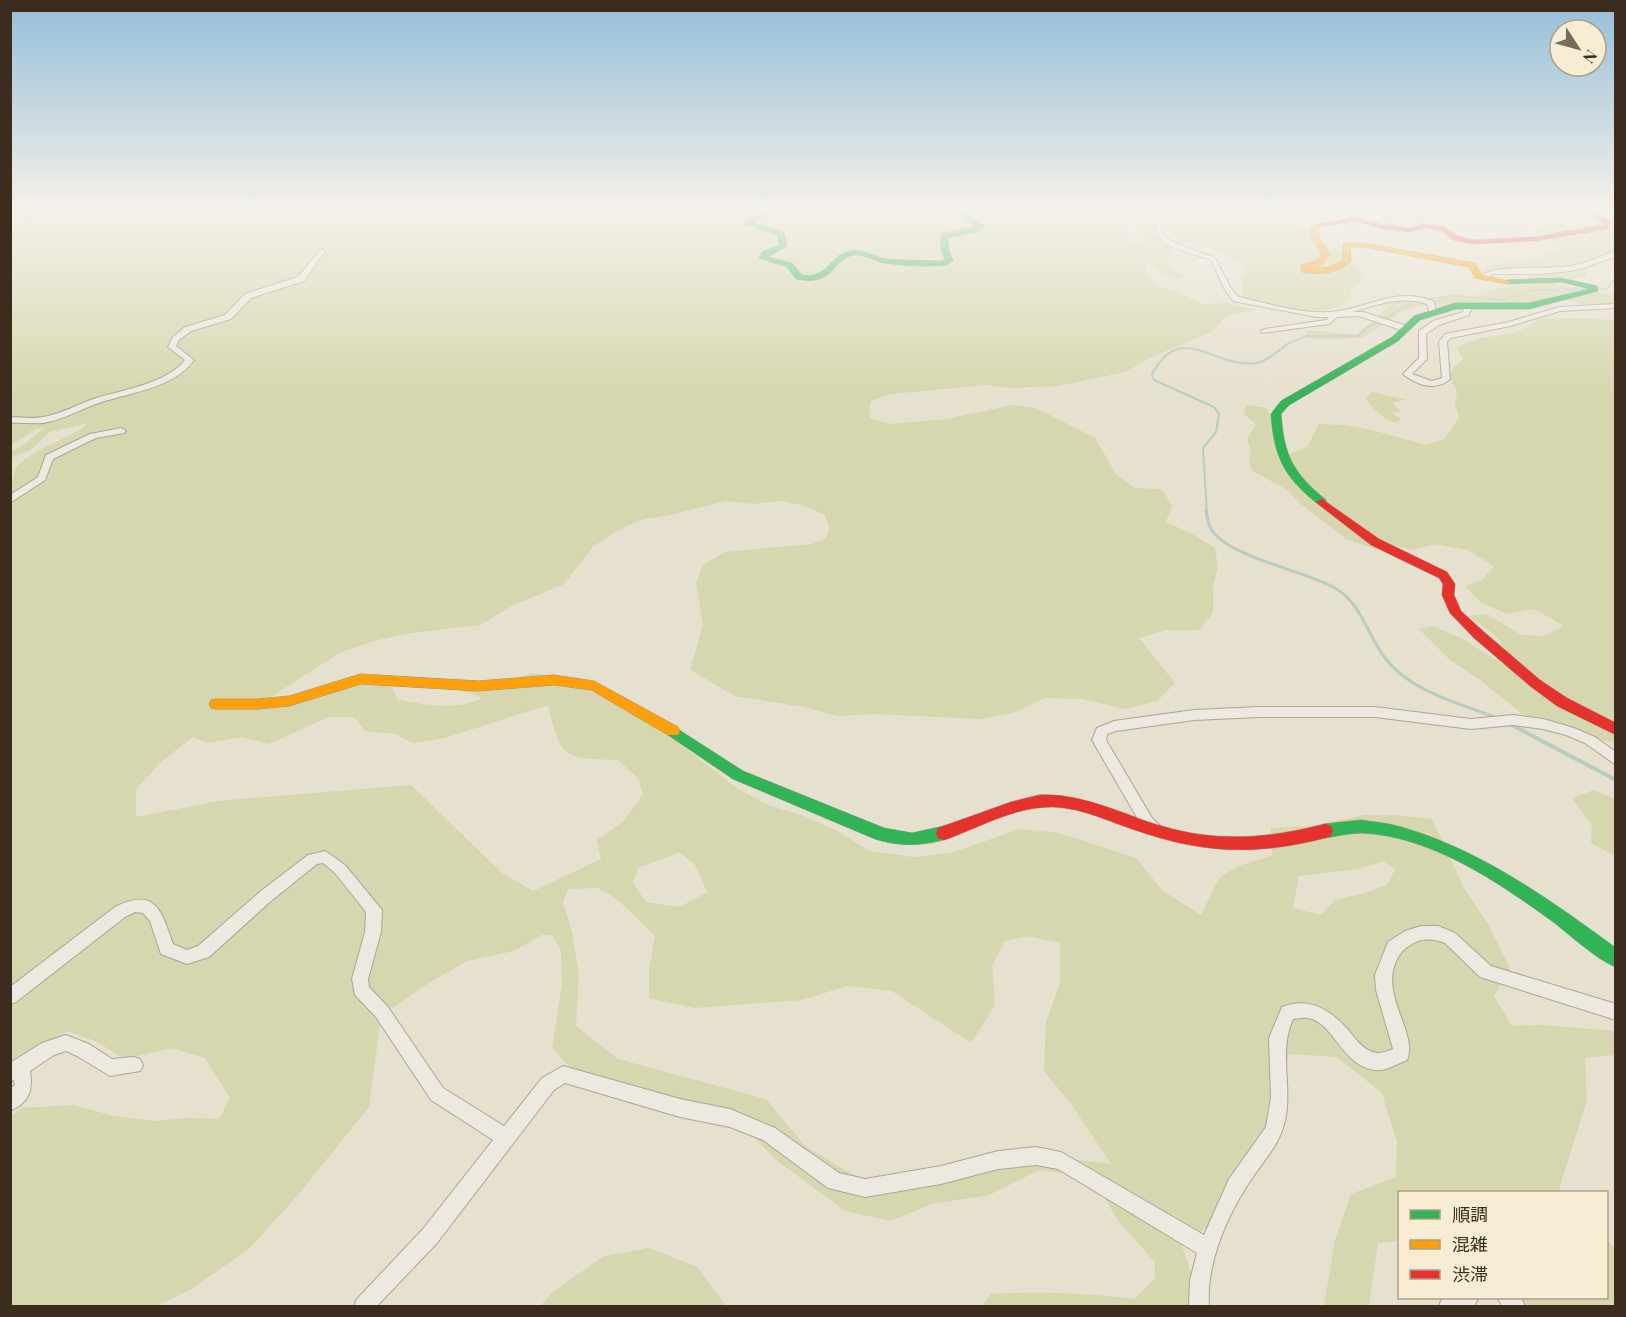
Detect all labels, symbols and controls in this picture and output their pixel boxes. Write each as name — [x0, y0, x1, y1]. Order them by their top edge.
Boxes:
north arrow — [1548, 18, 1608, 78]
text: N — [1578, 46, 1602, 68]
legend — [1398, 1191, 1608, 1299]
text: 順調 — [1452, 1202, 1488, 1226]
text: 混雑 — [1452, 1232, 1488, 1256]
text: 渋滞 — [1452, 1262, 1488, 1286]

